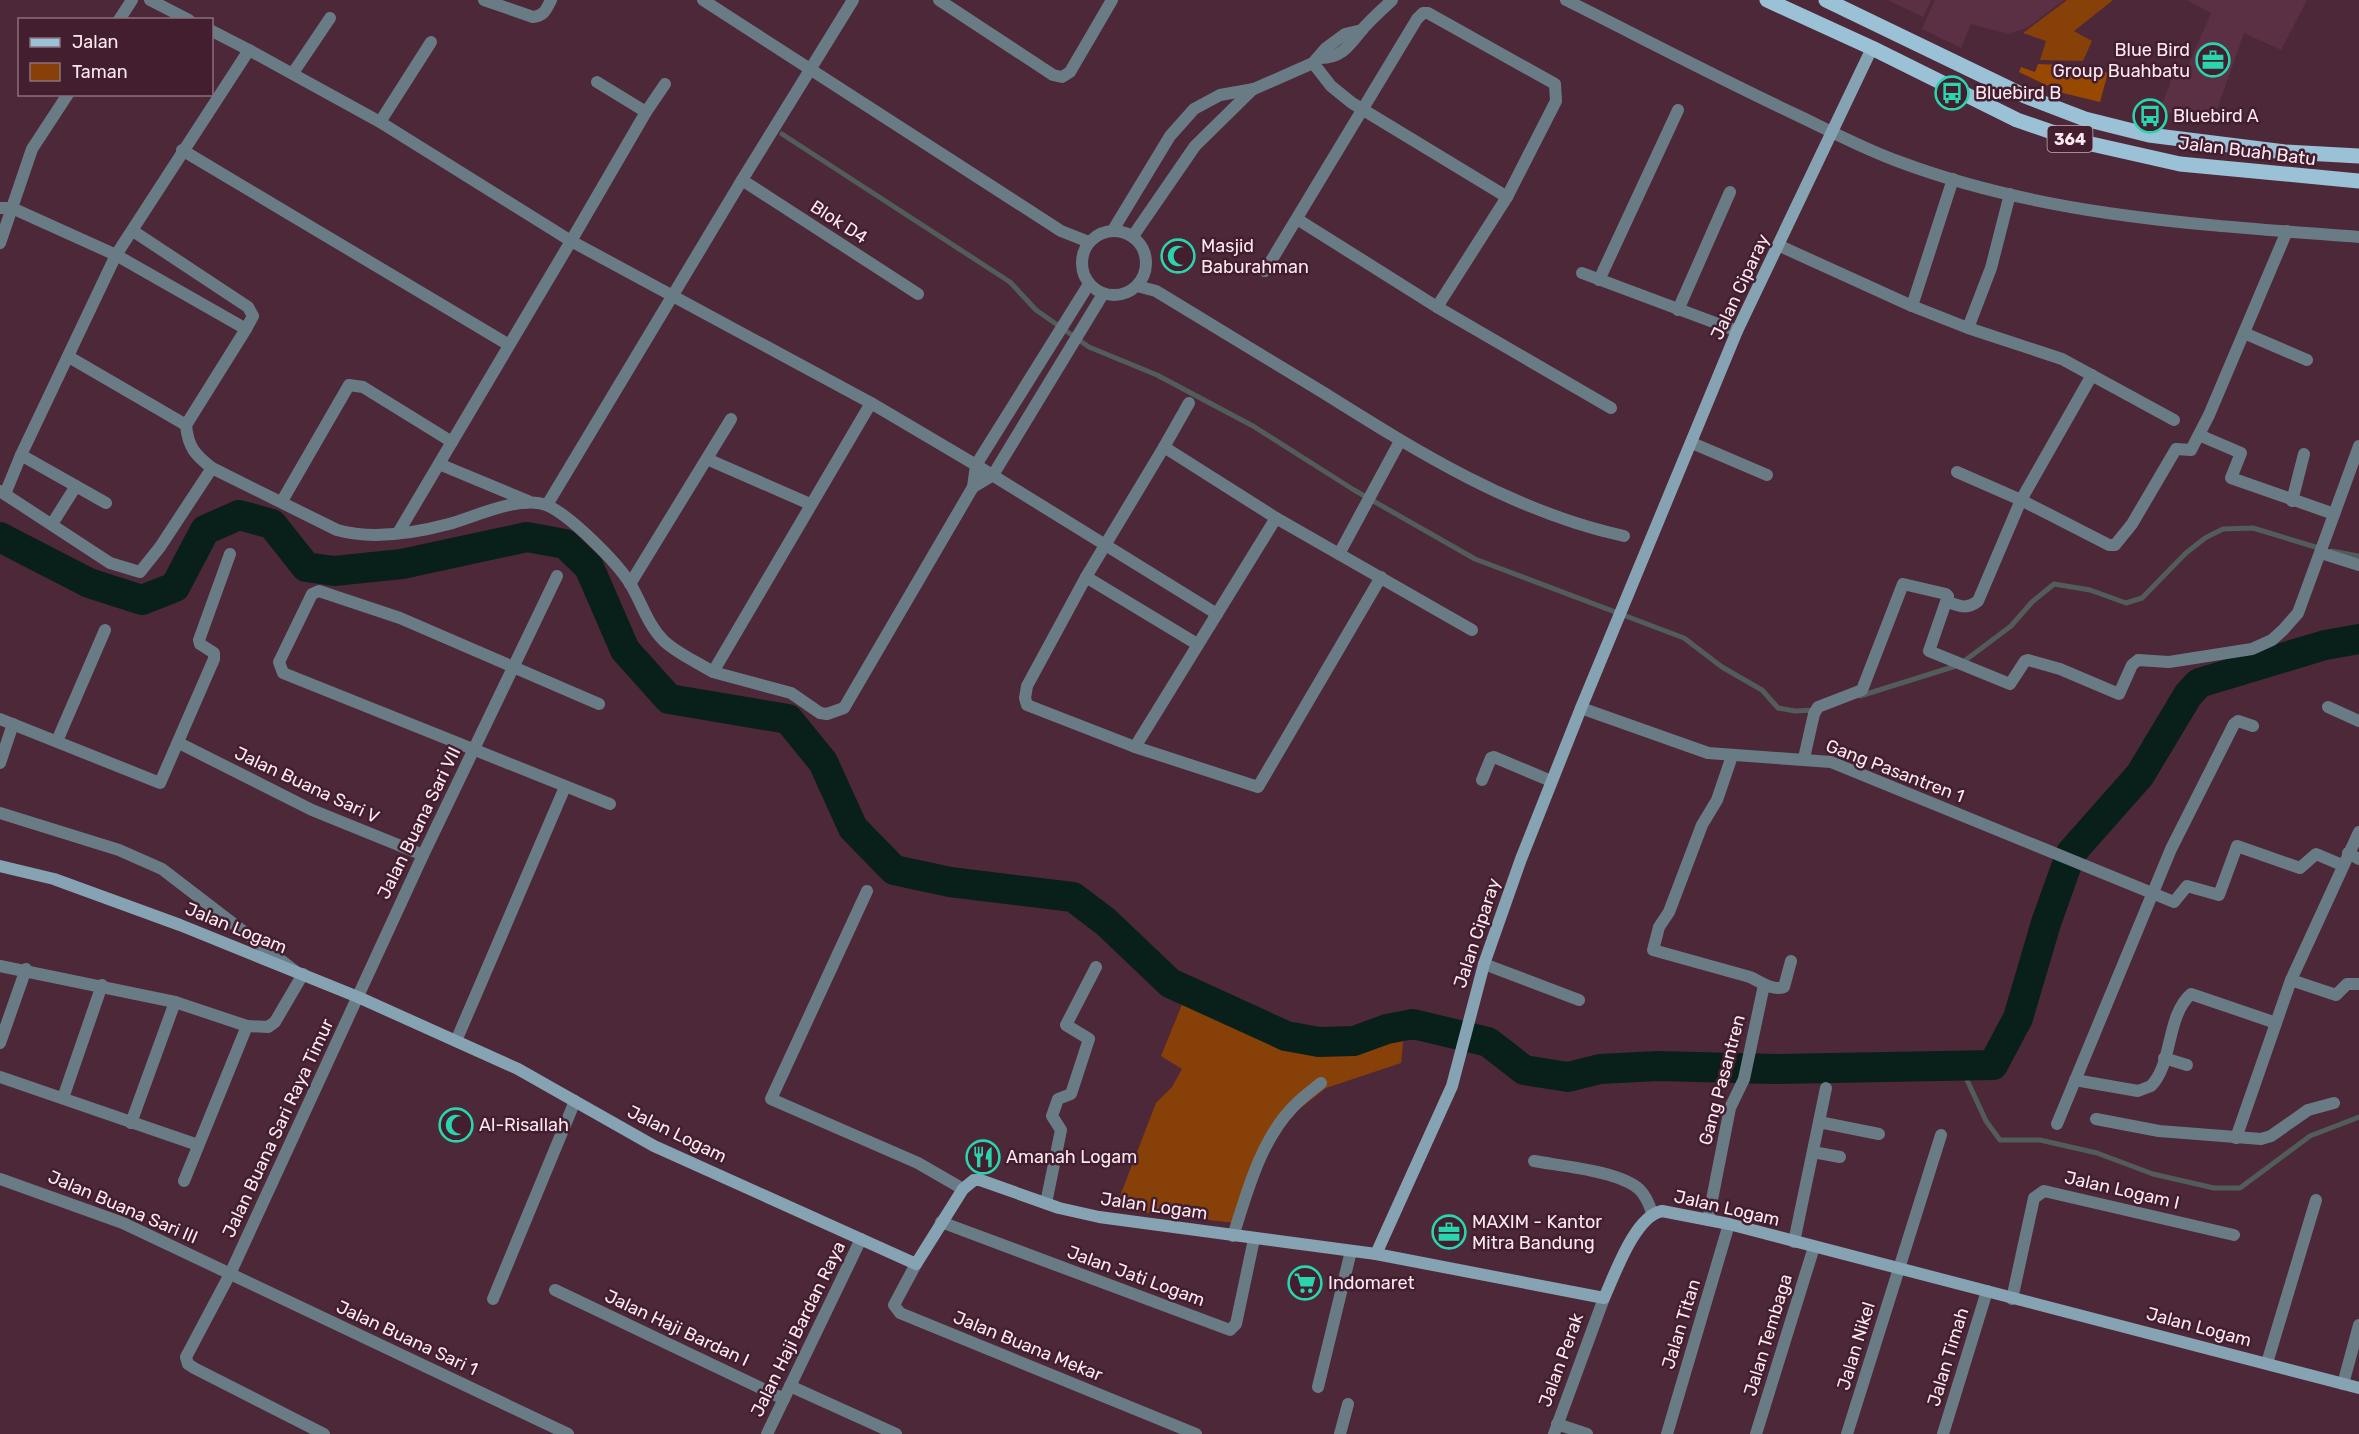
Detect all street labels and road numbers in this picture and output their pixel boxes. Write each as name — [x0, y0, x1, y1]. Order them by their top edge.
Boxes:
road number: 364 — [2048, 126, 2092, 152]
street label: Jalan Buah Batu — [2177, 132, 2317, 170]
street label: Blok D4 — [806, 195, 872, 249]
street label: Jalan Ciparay — [1706, 231, 1774, 343]
street label: Gang Pasantren 1 — [1823, 735, 1967, 807]
street label: Jalan Buana Sari V — [231, 742, 383, 828]
street label: Jalan Buana Sari VII — [373, 743, 465, 903]
street label: Jalan Ciparay — [1449, 875, 1505, 991]
street label: Jalan Logam — [182, 898, 290, 958]
street label: Gang Pasantren — [1694, 1012, 1750, 1148]
street label: Jalan Buana Sari Raya Timur — [218, 1015, 339, 1241]
street label: Jalan Logam — [624, 1100, 730, 1168]
street label: Jalan Buana Sari III — [45, 1166, 201, 1248]
street label: Jalan Logam I — [2062, 1166, 2182, 1214]
street label: Jalan Logam — [1672, 1185, 1782, 1231]
street label: Jalan Logam — [1099, 1188, 1209, 1224]
street label: Jalan Haji Bardan Raya — [746, 1238, 850, 1420]
street label: Jalan Jati Logam — [1064, 1241, 1208, 1311]
street label: Jalan Tembaga — [1739, 1271, 1797, 1399]
street label: Jalan Titan — [1657, 1276, 1705, 1372]
street label: Jalan Haji Bardan I — [601, 1285, 753, 1371]
street label: Jalan Buana Sari 1 — [333, 1296, 481, 1380]
street label: Jalan Nikel — [1832, 1299, 1880, 1393]
street label: Jalan Logam — [2144, 1302, 2254, 1352]
street label: Jalan Timah — [1923, 1305, 1973, 1409]
street label: Jalan Buana Mekar — [950, 1306, 1106, 1386]
street label: Jalan Perak — [1534, 1309, 1588, 1410]

